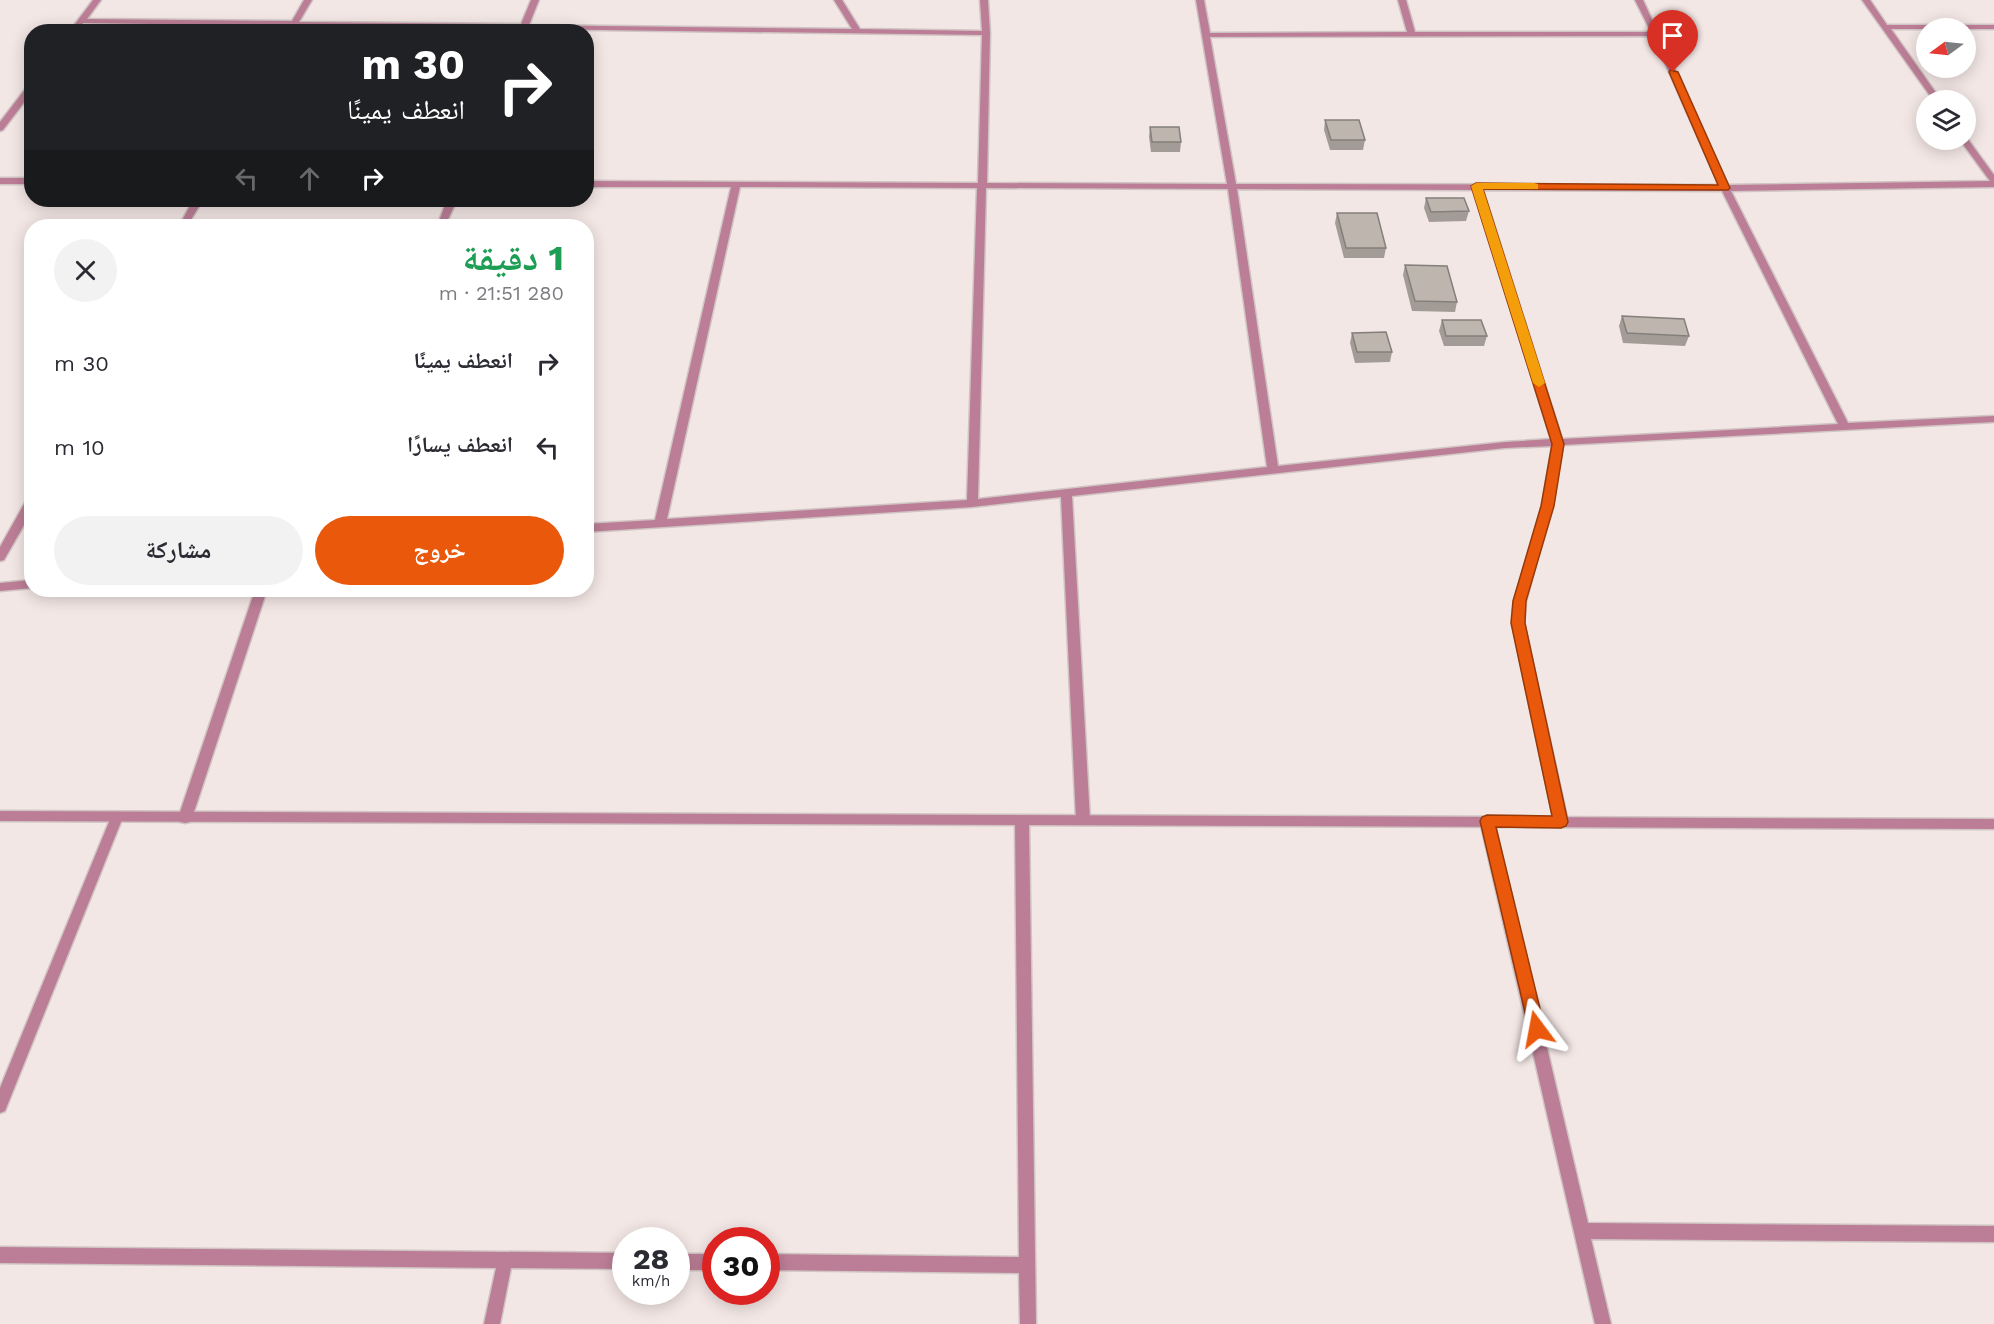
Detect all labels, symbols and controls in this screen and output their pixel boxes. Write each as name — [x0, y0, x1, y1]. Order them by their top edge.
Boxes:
pin — [1647, 10, 1698, 72]
north arrow — [1916, 18, 1976, 78]
map controls — [1916, 18, 1976, 150]
icon: arrive — [1656, 19, 1689, 52]
text: 30 m — [361, 40, 465, 89]
icon: right — [486, 48, 564, 126]
button: layers — [1916, 90, 1976, 150]
text: انعطف يمينًا — [347, 94, 465, 126]
icon: left — [230, 162, 263, 195]
icon: ahead — [293, 162, 326, 195]
icon: right — [356, 162, 389, 195]
text: 1 دقيقة — [463, 237, 564, 279]
button: close — [54, 239, 117, 302]
text: 280 m · 21:51 — [439, 281, 564, 305]
icon: right — [531, 347, 564, 380]
text: انعطف يمينًا — [413, 348, 513, 373]
text: 30 m — [54, 351, 109, 376]
icon: left — [531, 431, 564, 464]
text: انعطف يسارًا — [407, 432, 513, 457]
text: 10 m — [54, 435, 105, 460]
button: مشاركة — [54, 516, 303, 585]
button: خروج — [315, 516, 564, 585]
position arrow — [1505, 997, 1569, 1061]
speed limit sign: 30 — [702, 1227, 780, 1305]
text: 28 — [633, 1241, 669, 1276]
text: km/h — [632, 1272, 670, 1290]

